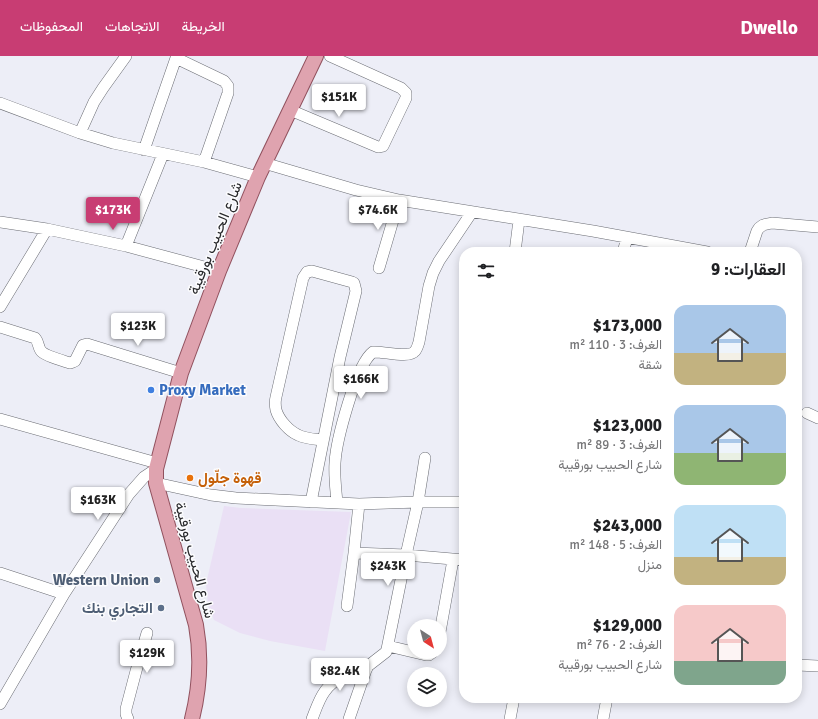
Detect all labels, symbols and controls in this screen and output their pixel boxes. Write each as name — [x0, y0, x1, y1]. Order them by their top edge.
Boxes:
text: Dwello — [740, 16, 798, 40]
text: المحفوظات — [20, 18, 83, 35]
text: الاتجاهات — [105, 18, 159, 35]
text: الخريطة — [181, 18, 225, 35]
pin: $151K — [311, 84, 367, 118]
text: $151K — [321, 89, 357, 105]
street label: شارع الحبيب بورقيبة — [184, 179, 248, 298]
pin: $173K — [85, 197, 141, 231]
pin: $74.6K — [345, 197, 411, 231]
text: $173K — [95, 202, 131, 218]
text: $74.6K — [358, 202, 398, 218]
text: العقارات: 9 — [711, 259, 786, 280]
icon: filters — [475, 260, 497, 282]
pin: $123K — [110, 313, 166, 347]
text: $173,000 — [593, 315, 662, 336]
text: $123K — [120, 318, 156, 334]
icon: home — [706, 321, 754, 369]
text: الغرف: 3 · 110 m² — [570, 337, 662, 353]
text: شقة — [639, 357, 662, 373]
pin: $166K — [333, 366, 389, 400]
text: $166K — [343, 371, 379, 387]
place label: Proxy Market — [159, 381, 246, 399]
marker: Proxy Market — [146, 385, 156, 395]
text: $123,000 — [593, 415, 662, 436]
icon: home — [706, 421, 754, 469]
text: الغرف: 3 · 89 m² — [577, 437, 662, 453]
text: شارع الحبيب بورقيبة — [558, 457, 662, 473]
place label: قهوة جلّول — [198, 469, 262, 487]
marker: قهوة جلّول — [185, 473, 195, 483]
pin: $163K — [70, 487, 126, 521]
text: $163K — [80, 492, 116, 508]
street label: شارع الحبيب بورقيبة — [169, 500, 219, 621]
text: $243,000 — [593, 515, 662, 536]
icon: home — [706, 521, 754, 569]
text: الغرف: 5 · 148 m² — [570, 537, 662, 553]
pin: $243K — [360, 553, 416, 587]
text: منزل — [638, 557, 662, 573]
text: $243K — [370, 558, 406, 574]
place label: Western Union — [53, 571, 149, 589]
marker: Western Union — [152, 575, 162, 585]
place label: التجاري بنك — [82, 599, 153, 621]
marker: التجاري بنك — [156, 603, 166, 613]
text: $129,000 — [593, 615, 662, 636]
north arrow — [407, 619, 447, 659]
map controls — [407, 619, 447, 707]
icon: home — [706, 621, 754, 669]
text: الغرف: 2 · 76 m² — [577, 637, 662, 653]
pin: $129K — [119, 640, 175, 674]
text: $129K — [129, 645, 165, 661]
text: شارع الحبيب بورقيبة — [558, 657, 662, 673]
pin: $82.4K — [307, 658, 373, 692]
text: $82.4K — [320, 663, 360, 679]
button: layers — [407, 667, 447, 707]

